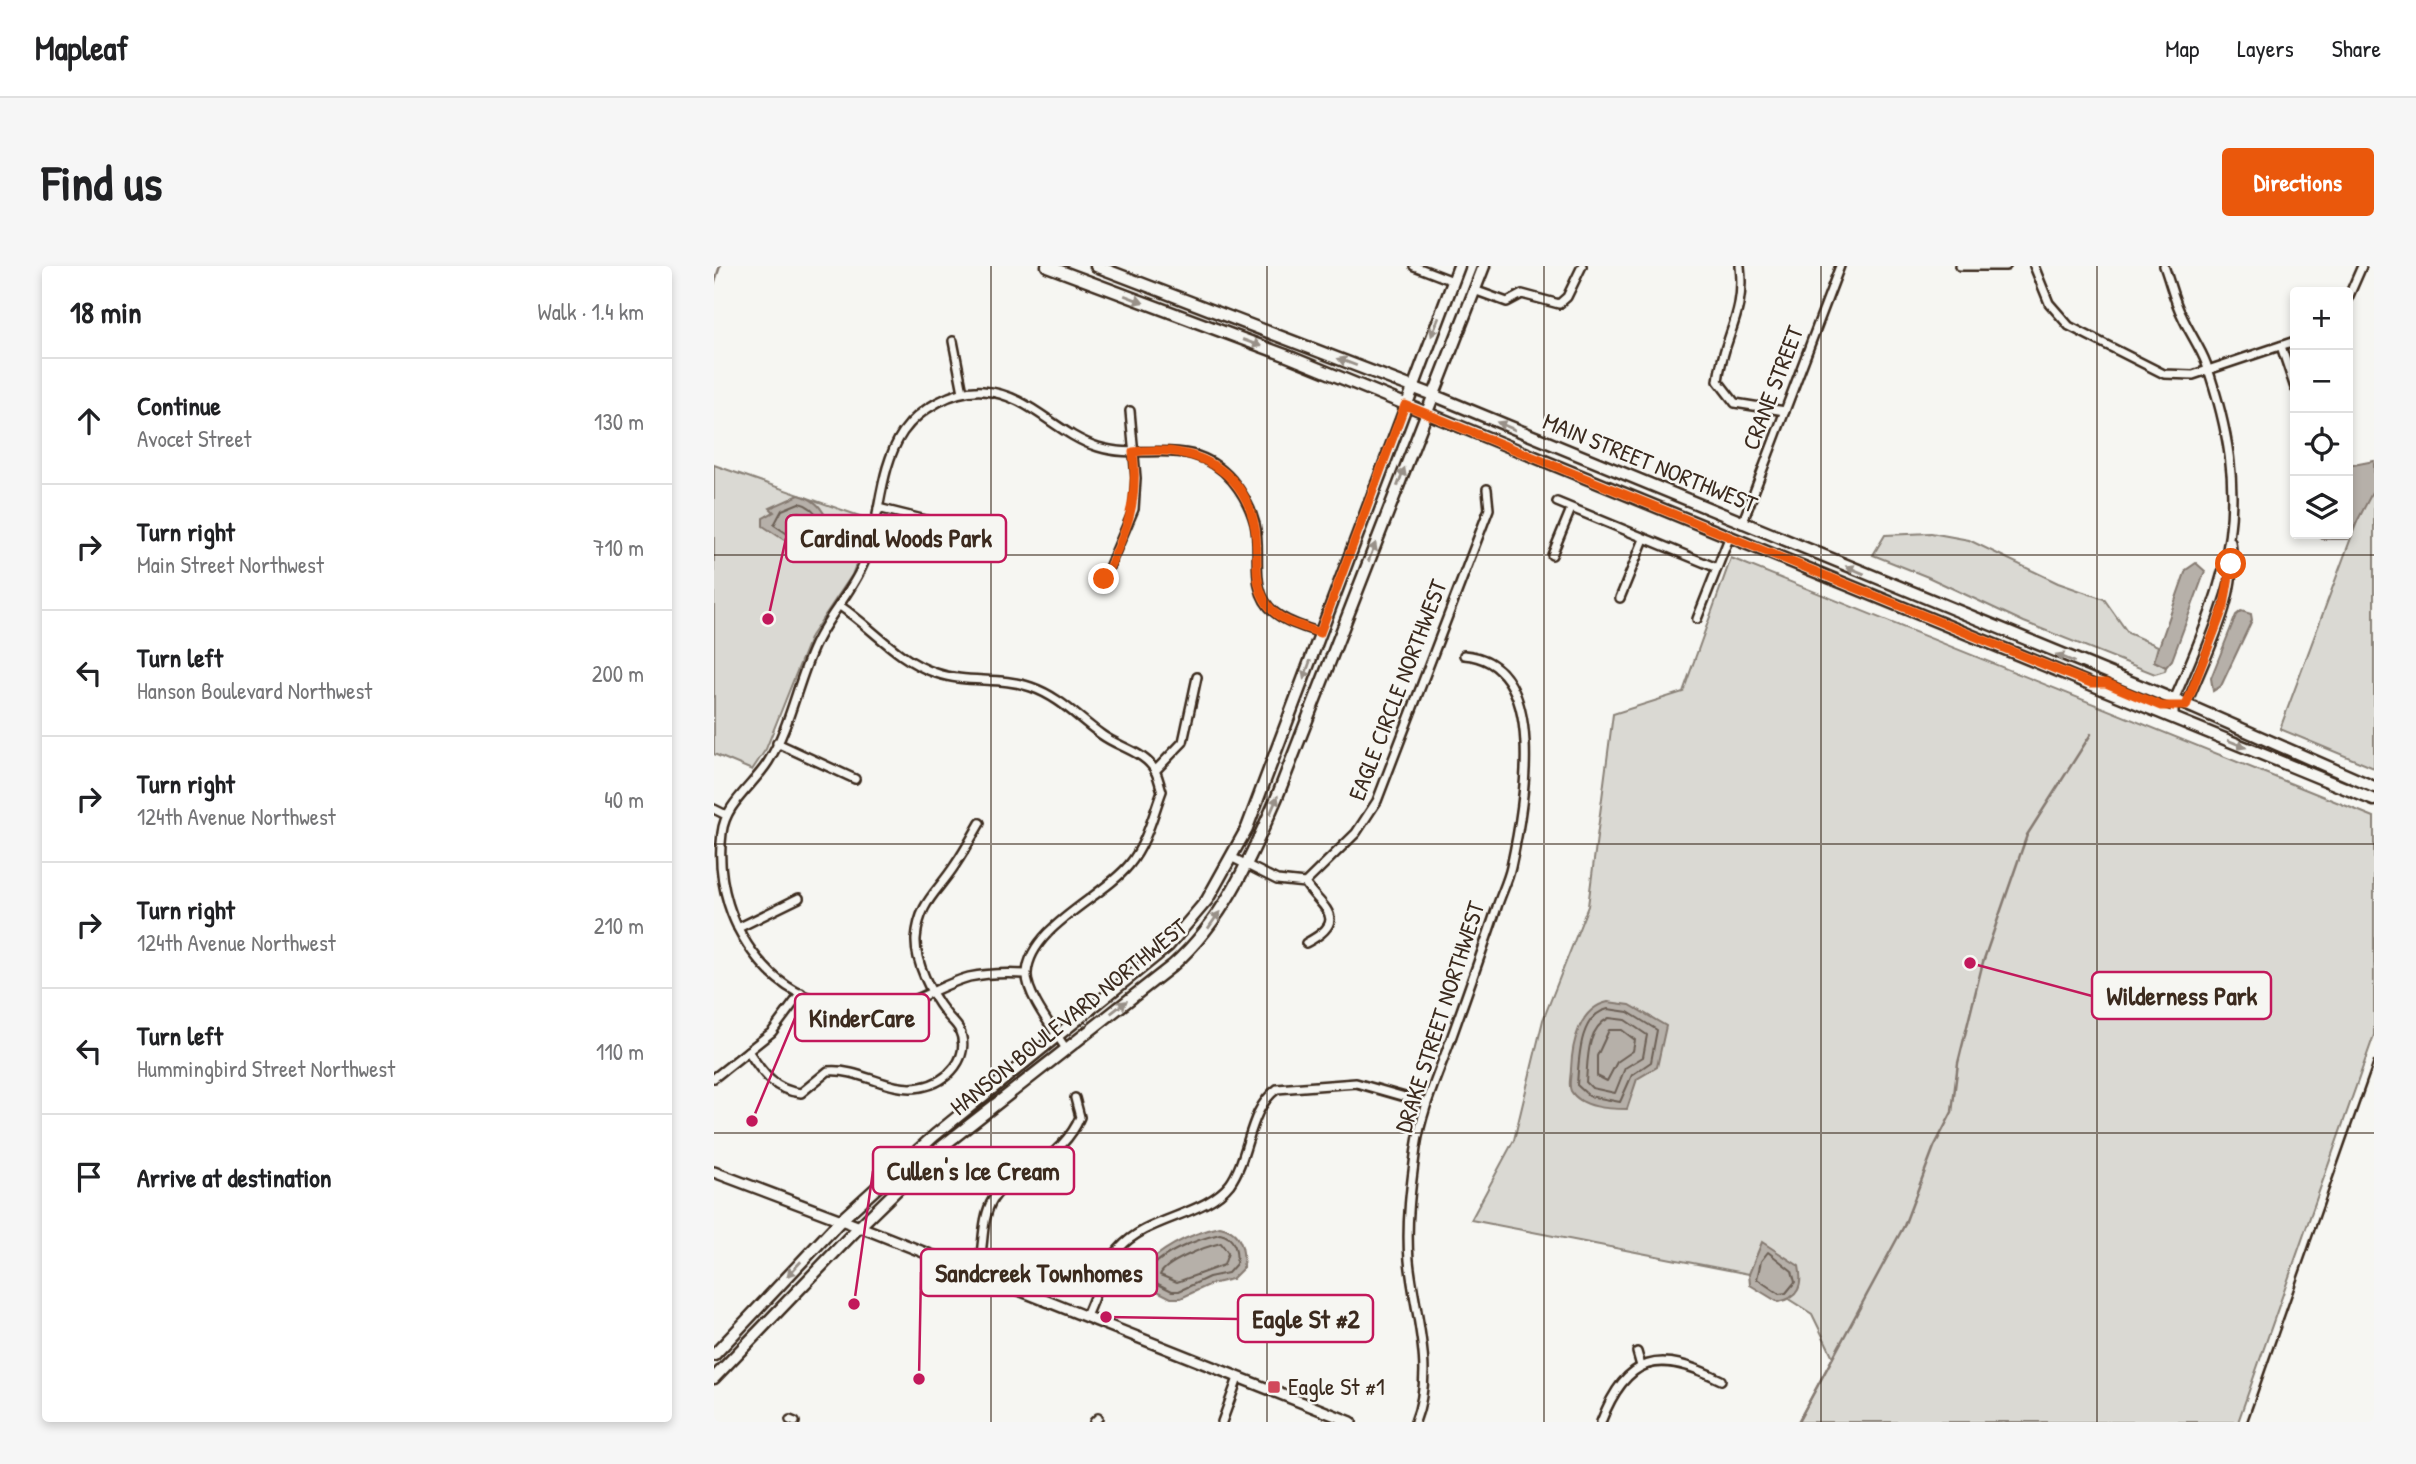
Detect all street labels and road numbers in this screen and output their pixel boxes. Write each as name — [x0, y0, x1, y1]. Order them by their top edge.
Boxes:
street label: CRANE STREET — [1734, 320, 1811, 454]
street label: MAIN STREET NORTHWEST — [1539, 405, 1763, 520]
street label: EAGLE CIRCLE NORTHWEST — [1340, 574, 1454, 805]
street label: DRAKE STREET NORTHWEST — [1387, 896, 1492, 1136]
street label: HANSON BOULEVARD NORTHWEST — [943, 910, 1194, 1122]

